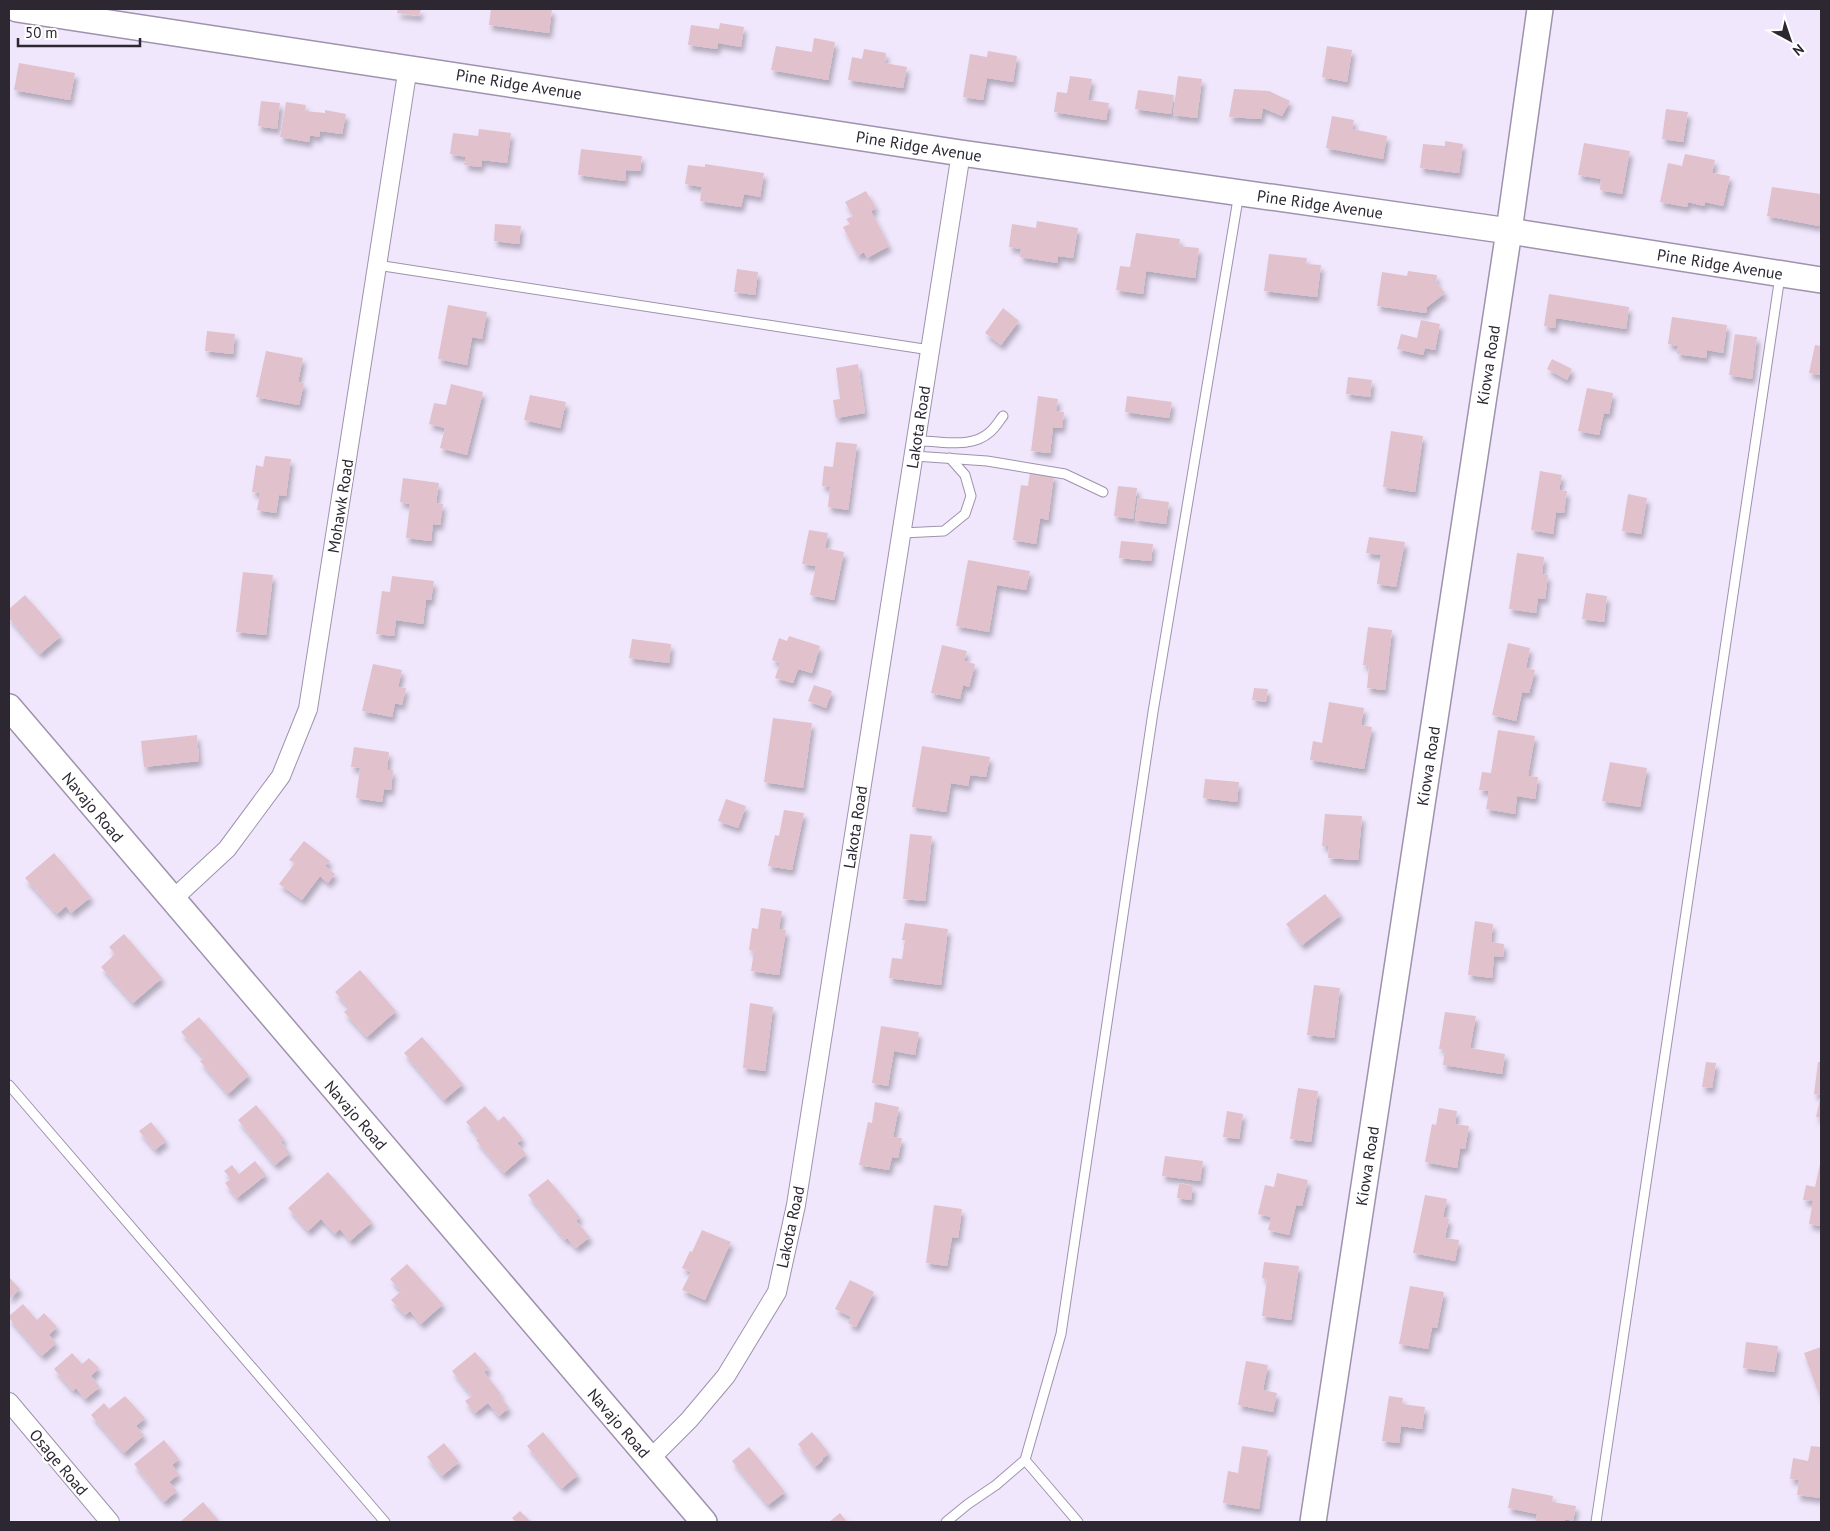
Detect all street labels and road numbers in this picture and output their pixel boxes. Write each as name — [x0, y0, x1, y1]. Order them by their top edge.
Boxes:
street label: Pine Ridge Avenue — [455, 64, 583, 104]
street label: Pine Ridge Avenue — [855, 126, 983, 166]
street label: Pine Ridge Avenue — [1256, 185, 1384, 223]
street label: Pine Ridge Avenue — [1656, 244, 1784, 284]
street label: Kiowa Road — [1472, 324, 1504, 406]
street label: Lakota Road — [902, 384, 934, 470]
street label: Mohawk Road — [323, 458, 357, 554]
street label: Kiowa Road — [1412, 725, 1444, 807]
street label: Navajo Road — [58, 768, 128, 846]
street label: Lakota Road — [839, 784, 871, 870]
street label: Navajo Road — [320, 1076, 392, 1154]
street label: Kiowa Road — [1351, 1125, 1383, 1207]
street label: Lakota Road — [772, 1184, 808, 1270]
street label: Navajo Road — [583, 1384, 655, 1462]
street label: Osage Road — [25, 1425, 93, 1499]

